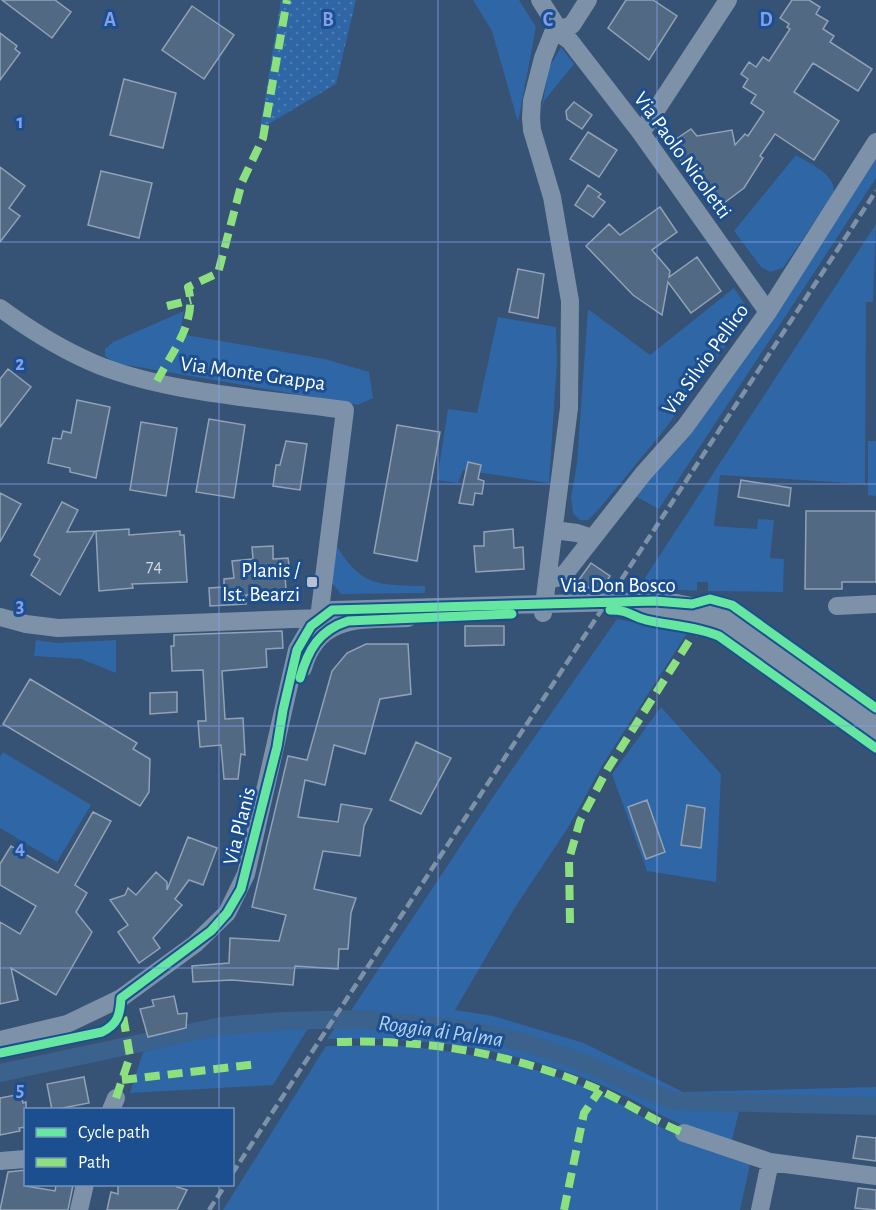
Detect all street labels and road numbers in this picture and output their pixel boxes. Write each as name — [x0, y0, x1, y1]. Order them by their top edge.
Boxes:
street label: Via Paolo Nicoletti — [630, 88, 735, 222]
street label: Via Silvio Pellico — [658, 300, 753, 419]
street label: Via Monte Grappa — [179, 353, 327, 394]
street label: Via Don Bosco — [560, 575, 676, 596]
street label: Via Planis — [220, 785, 259, 867]

